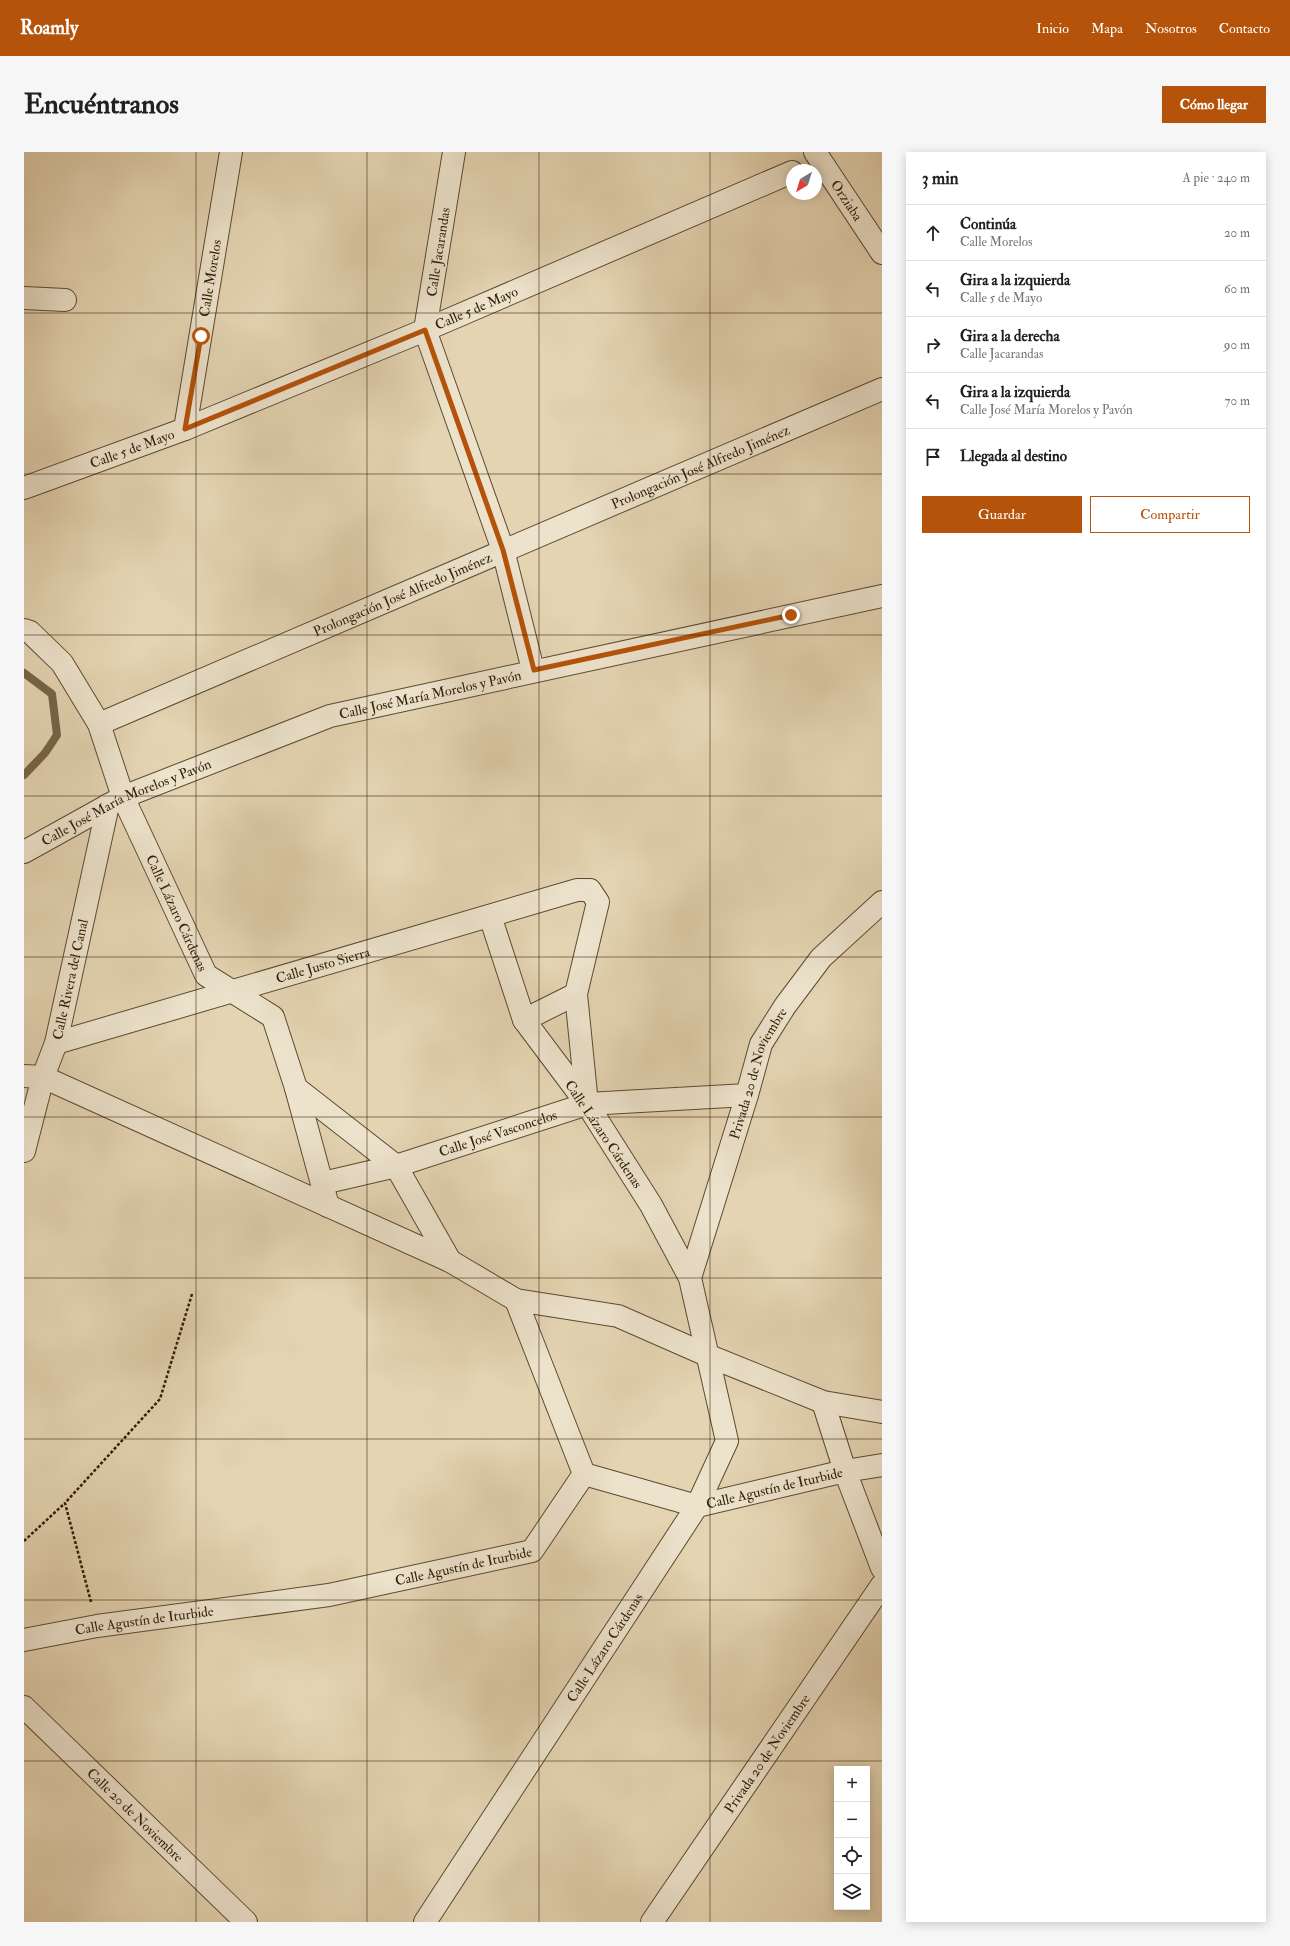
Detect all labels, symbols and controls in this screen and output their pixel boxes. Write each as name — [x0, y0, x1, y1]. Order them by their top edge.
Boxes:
text: Roamly — [20, 16, 78, 40]
text: Inicio — [1036, 20, 1069, 37]
text: Mapa — [1091, 20, 1123, 37]
text: Nosotros — [1145, 20, 1197, 37]
text: Contacto — [1219, 20, 1270, 37]
button: Cómo llegar — [1162, 86, 1266, 123]
text: Encuéntranos — [24, 87, 179, 122]
north arrow — [786, 164, 822, 200]
text: 3 min — [922, 168, 959, 189]
text: A pie · 240 m — [1183, 170, 1250, 186]
street label: Orziaba — [827, 177, 866, 224]
street label: Calle Jacarandas — [423, 206, 454, 298]
text: Continúa — [960, 215, 1016, 234]
icon: ahead — [922, 222, 944, 244]
text: 20 m — [1224, 225, 1250, 241]
text: Calle Morelos — [960, 234, 1032, 250]
street label: Calle Morelos — [196, 238, 225, 318]
text: Gira a la izquierda — [960, 271, 1070, 290]
icon: left — [922, 278, 944, 300]
text: 60 m — [1224, 281, 1250, 297]
street label: Calle 5 de Mayo — [432, 283, 521, 334]
text: Calle 5 de Mayo — [960, 290, 1042, 306]
route start — [192, 327, 210, 345]
text: Gira a la derecha — [960, 327, 1060, 346]
icon: right — [922, 334, 944, 356]
text: 90 m — [1224, 337, 1250, 353]
text: Calle Jacarandas — [960, 346, 1044, 362]
text: Gira a la izquierda — [960, 383, 1070, 402]
icon: left — [922, 390, 944, 412]
text: 70 m — [1225, 393, 1250, 409]
text: Calle José María Morelos y Pavón — [960, 402, 1133, 418]
street label: Prolongación José Alfredo Jiménez — [609, 421, 793, 513]
street label: Calle 5 de Mayo — [88, 426, 177, 472]
icon: arrive — [922, 446, 944, 468]
text: Llegada al destino — [960, 447, 1067, 466]
button: Guardar — [922, 496, 1082, 533]
button: Compartir — [1090, 496, 1250, 533]
street label: Prolongación José Alfredo Jiménez — [311, 549, 495, 640]
route end — [782, 606, 800, 624]
street label: Calle José María Morelos y Pavón — [337, 667, 523, 723]
street label: Calle José María Morelos y Pavón — [38, 755, 214, 850]
street label: Calle Lázaro Cárdenas — [142, 852, 211, 974]
street label: Calle Rivera del Canal — [49, 917, 92, 1041]
street label: Calle Justo Sierra — [274, 943, 372, 987]
street label: Privada 20 de Noviembre — [726, 1004, 791, 1141]
street label: Calle Lázaro Cárdenas — [561, 1077, 646, 1192]
street label: Calle José Vasconcelos — [437, 1106, 559, 1161]
street label: Calle Agustín de Iturbide — [705, 1464, 845, 1513]
street label: Calle Agustín de Iturbide — [393, 1543, 534, 1589]
street label: Calle Lázaro Cárdenas — [563, 1590, 647, 1706]
street label: Calle Agustín de Iturbide — [74, 1602, 215, 1639]
street label: Privada 20 de Noviembre — [721, 1691, 814, 1817]
street label: Calle 20 de Noviembre — [83, 1765, 187, 1866]
map controls — [834, 1766, 870, 1910]
button: + — [834, 1766, 870, 1802]
button: − — [834, 1802, 870, 1838]
button: locate — [834, 1838, 870, 1874]
button: layers — [834, 1874, 870, 1910]

